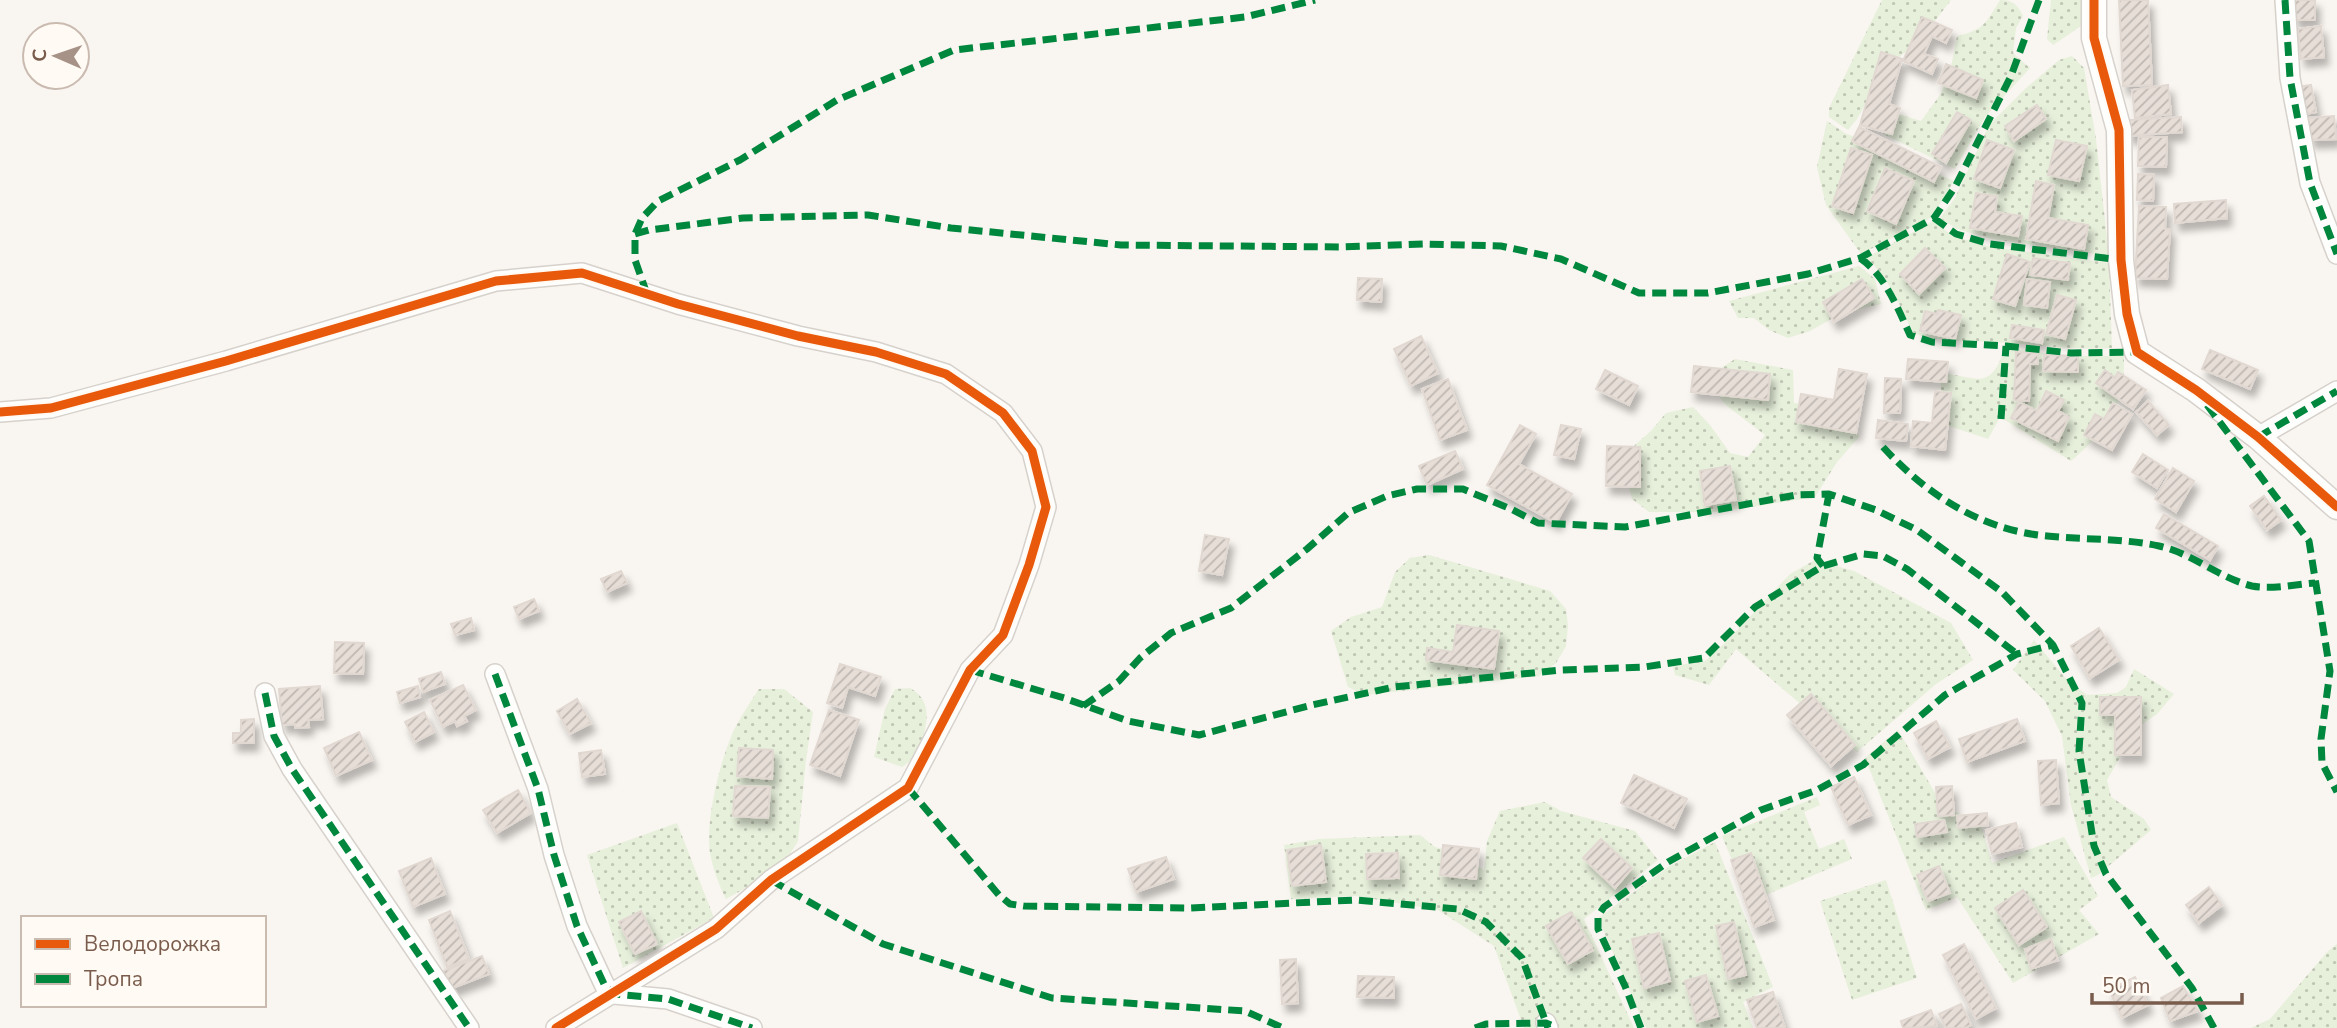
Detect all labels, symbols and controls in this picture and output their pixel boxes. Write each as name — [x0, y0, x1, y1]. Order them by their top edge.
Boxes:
north arrow — [21, 21, 91, 91]
text: С — [27, 48, 53, 62]
legend — [21, 916, 266, 1007]
text: Велодорожка — [84, 930, 221, 958]
scale bar — [2092, 962, 2242, 1006]
text: Тропа — [84, 965, 143, 993]
text: 50 m — [2102, 972, 2151, 1000]

